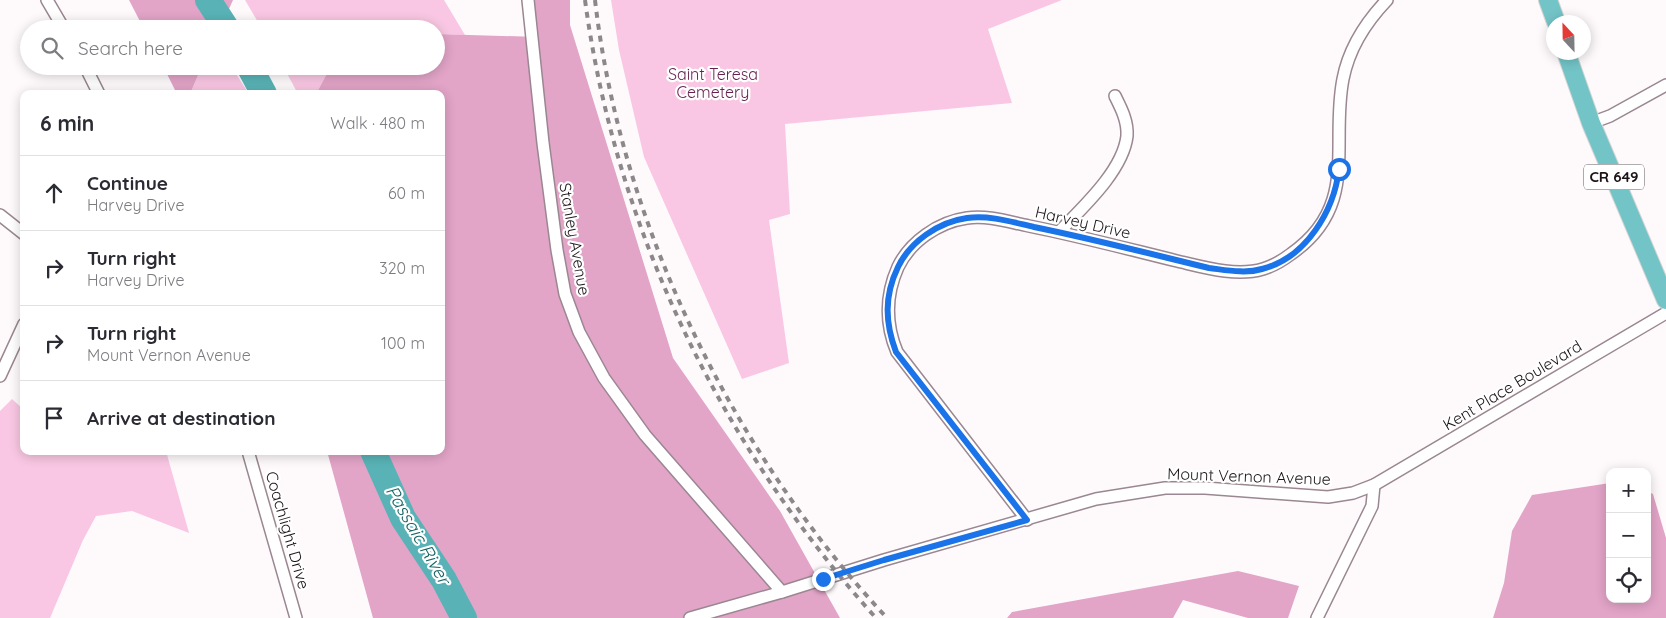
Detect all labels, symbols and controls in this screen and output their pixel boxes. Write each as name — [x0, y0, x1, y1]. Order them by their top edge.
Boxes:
north arrow — [1546, 15, 1591, 60]
search box — [20, 20, 445, 75]
icon: search — [38, 34, 66, 62]
text: Search here — [78, 36, 183, 60]
park label: Saint Teresa Cemetery — [668, 64, 758, 102]
text: 6 min — [40, 110, 94, 136]
text: Walk · 480 m — [330, 113, 425, 133]
route start — [1328, 158, 1351, 181]
road number: CR 649 — [1584, 164, 1644, 190]
text: Continue — [87, 171, 168, 195]
icon: ahead — [40, 179, 68, 207]
street label: Stanley Avenue — [555, 181, 595, 297]
text: 60 m — [388, 183, 425, 203]
text: Harvey Drive — [87, 195, 185, 215]
street label: Harvey Drive — [1033, 201, 1133, 243]
text: Turn right — [87, 246, 176, 270]
icon: right — [40, 254, 68, 282]
text: 320 m — [379, 258, 425, 278]
text: Harvey Drive — [87, 270, 185, 290]
text: Turn right — [87, 321, 176, 345]
icon: right — [40, 329, 68, 357]
text: 100 m — [381, 333, 425, 353]
street label: Kent Place Boulevard — [1439, 336, 1585, 434]
text: Mount Vernon Avenue — [87, 345, 251, 365]
icon: arrive — [40, 404, 68, 432]
text: Arrive at destination — [87, 406, 276, 430]
street label: Mount Vernon Avenue — [1167, 463, 1331, 489]
map controls — [1606, 468, 1651, 603]
button: + — [1606, 468, 1651, 513]
street label: Coachlight Drive — [262, 469, 314, 591]
water label: Passaic River — [381, 481, 457, 590]
button: − — [1606, 513, 1651, 558]
button: locate — [1606, 558, 1651, 603]
route end — [812, 568, 835, 591]

